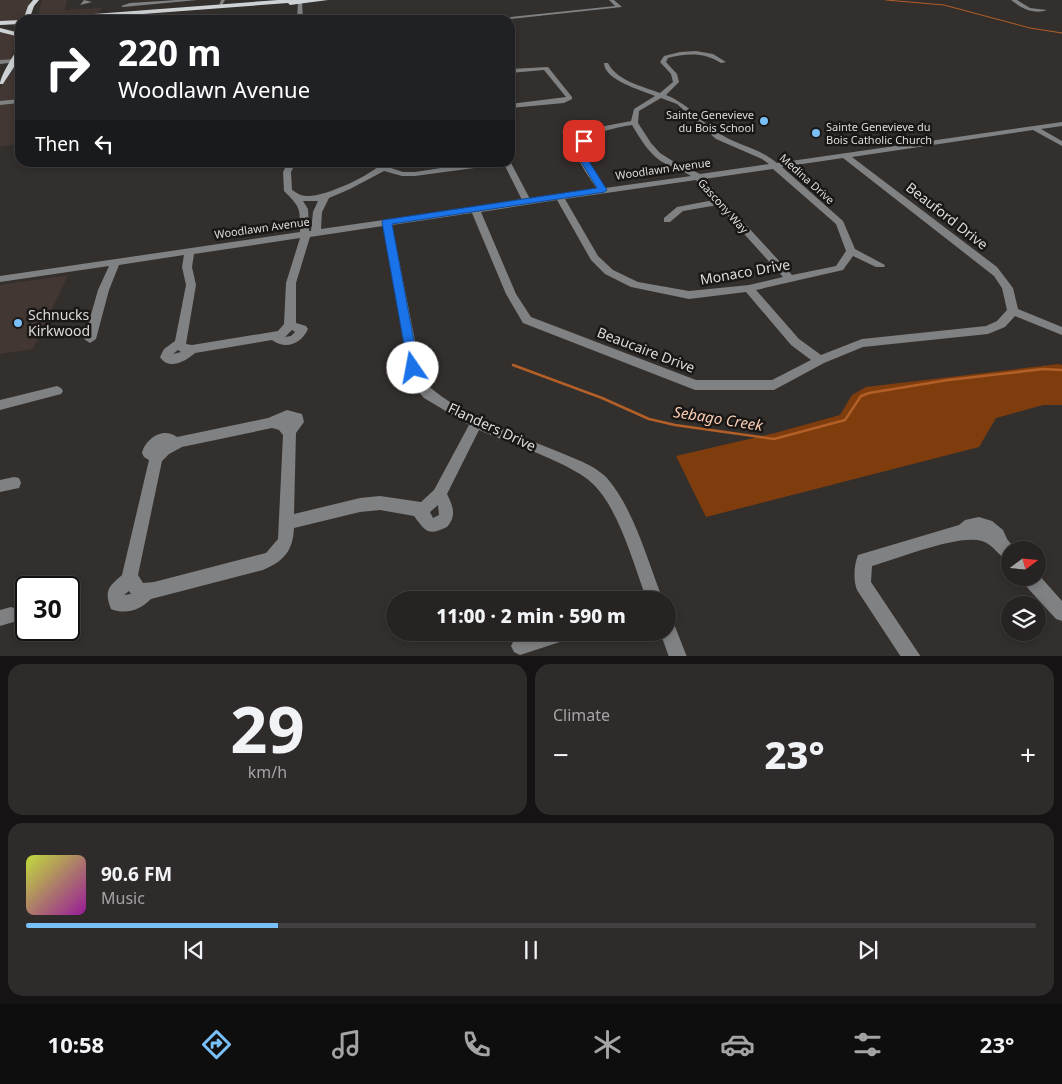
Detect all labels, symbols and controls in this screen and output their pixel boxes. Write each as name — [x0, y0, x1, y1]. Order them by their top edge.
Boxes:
text: 220 m — [118, 29, 221, 76]
icon: right — [35, 35, 100, 100]
text: Woodlawn Avenue — [118, 74, 310, 104]
place label: Sainte Genevieve du Bois School — [666, 107, 754, 135]
marker: Sainte Genevieve du Bois School — [758, 115, 770, 127]
place label: Sainte Genevieve du Bois Catholic Church — [826, 119, 932, 147]
pin — [563, 120, 605, 162]
icon: arrive — [570, 127, 598, 155]
marker: Sainte Genevieve du Bois Catholic Church — [810, 127, 822, 139]
icon: left — [90, 130, 118, 158]
text: Then — [35, 131, 80, 157]
street label: Medina Drive — [777, 150, 838, 207]
street label: Woodlawn Avenue — [614, 154, 712, 183]
street label: Gascony Way — [695, 175, 752, 236]
street label: Beauford Drive — [902, 178, 992, 254]
street label: Woodlawn Avenue — [213, 213, 311, 242]
street label: Monaco Drive — [698, 254, 792, 289]
place label: Schnucks Kirkwood — [28, 305, 90, 340]
marker: Schnucks Kirkwood — [12, 317, 24, 329]
street label: Beaucaire Drive — [595, 322, 698, 377]
position arrow — [386, 341, 438, 393]
street label: Flanders Drive — [445, 398, 539, 455]
water label: Sebago Creek — [672, 401, 765, 435]
north arrow — [1001, 541, 1046, 586]
map controls — [1001, 541, 1046, 641]
speed limit sign: 30 — [15, 576, 80, 641]
button: layers — [1001, 596, 1046, 641]
text: 11:00 · 2 min · 590 m — [436, 603, 626, 629]
text: 29 — [230, 684, 305, 772]
text: Climate — [553, 704, 610, 726]
text: 23° — [764, 728, 825, 780]
text: − — [553, 735, 569, 773]
text: + — [1020, 735, 1036, 773]
text: km/h — [248, 761, 287, 783]
text: 90.6 FM — [101, 861, 172, 887]
text: Music — [101, 887, 145, 909]
icon: previous — [180, 936, 208, 964]
icon: pause — [517, 936, 545, 964]
icon: next — [854, 936, 882, 964]
icon: directions — [199, 1027, 234, 1062]
icon: music — [329, 1027, 364, 1062]
icon: phone — [459, 1027, 494, 1062]
icon: climate — [590, 1027, 625, 1062]
icon: car — [720, 1027, 755, 1062]
icon: filters — [850, 1027, 885, 1062]
text: 10:58 — [48, 1029, 104, 1059]
text: 23° — [980, 1029, 1014, 1059]

